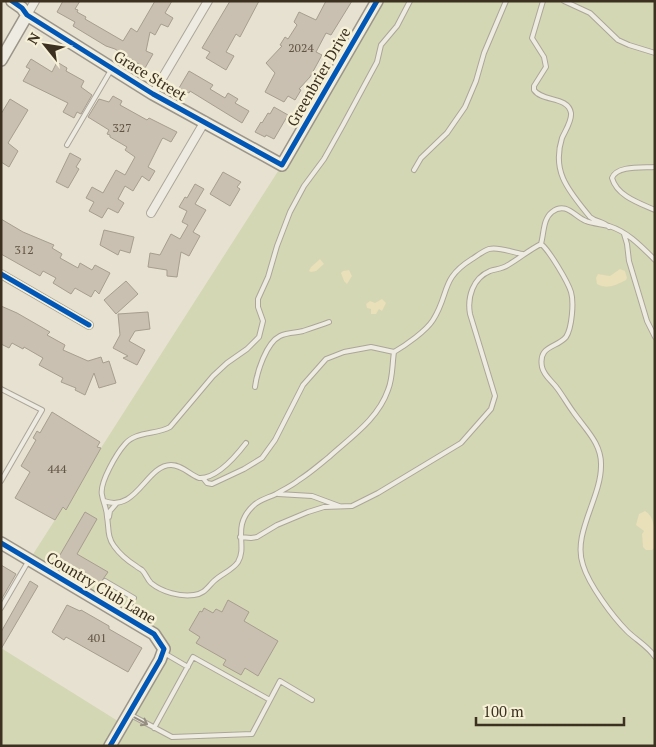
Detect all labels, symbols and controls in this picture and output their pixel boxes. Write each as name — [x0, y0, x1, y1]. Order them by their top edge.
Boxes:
north arrow — [20, 20, 70, 70]
street label: Greenbrier Drive — [282, 23, 355, 130]
text: N — [22, 29, 44, 48]
house number: 2024 — [288, 40, 314, 55]
street label: Grace Street — [110, 46, 191, 105]
house number: 327 — [112, 120, 132, 135]
house number: 312 — [14, 242, 34, 257]
house number: 444 — [47, 461, 67, 476]
street label: Country Club Lane — [43, 546, 160, 628]
house number: 401 — [87, 630, 107, 645]
scale bar — [476, 694, 624, 726]
text: 100 m — [483, 701, 524, 721]
one-way arrow — [133, 716, 147, 726]

